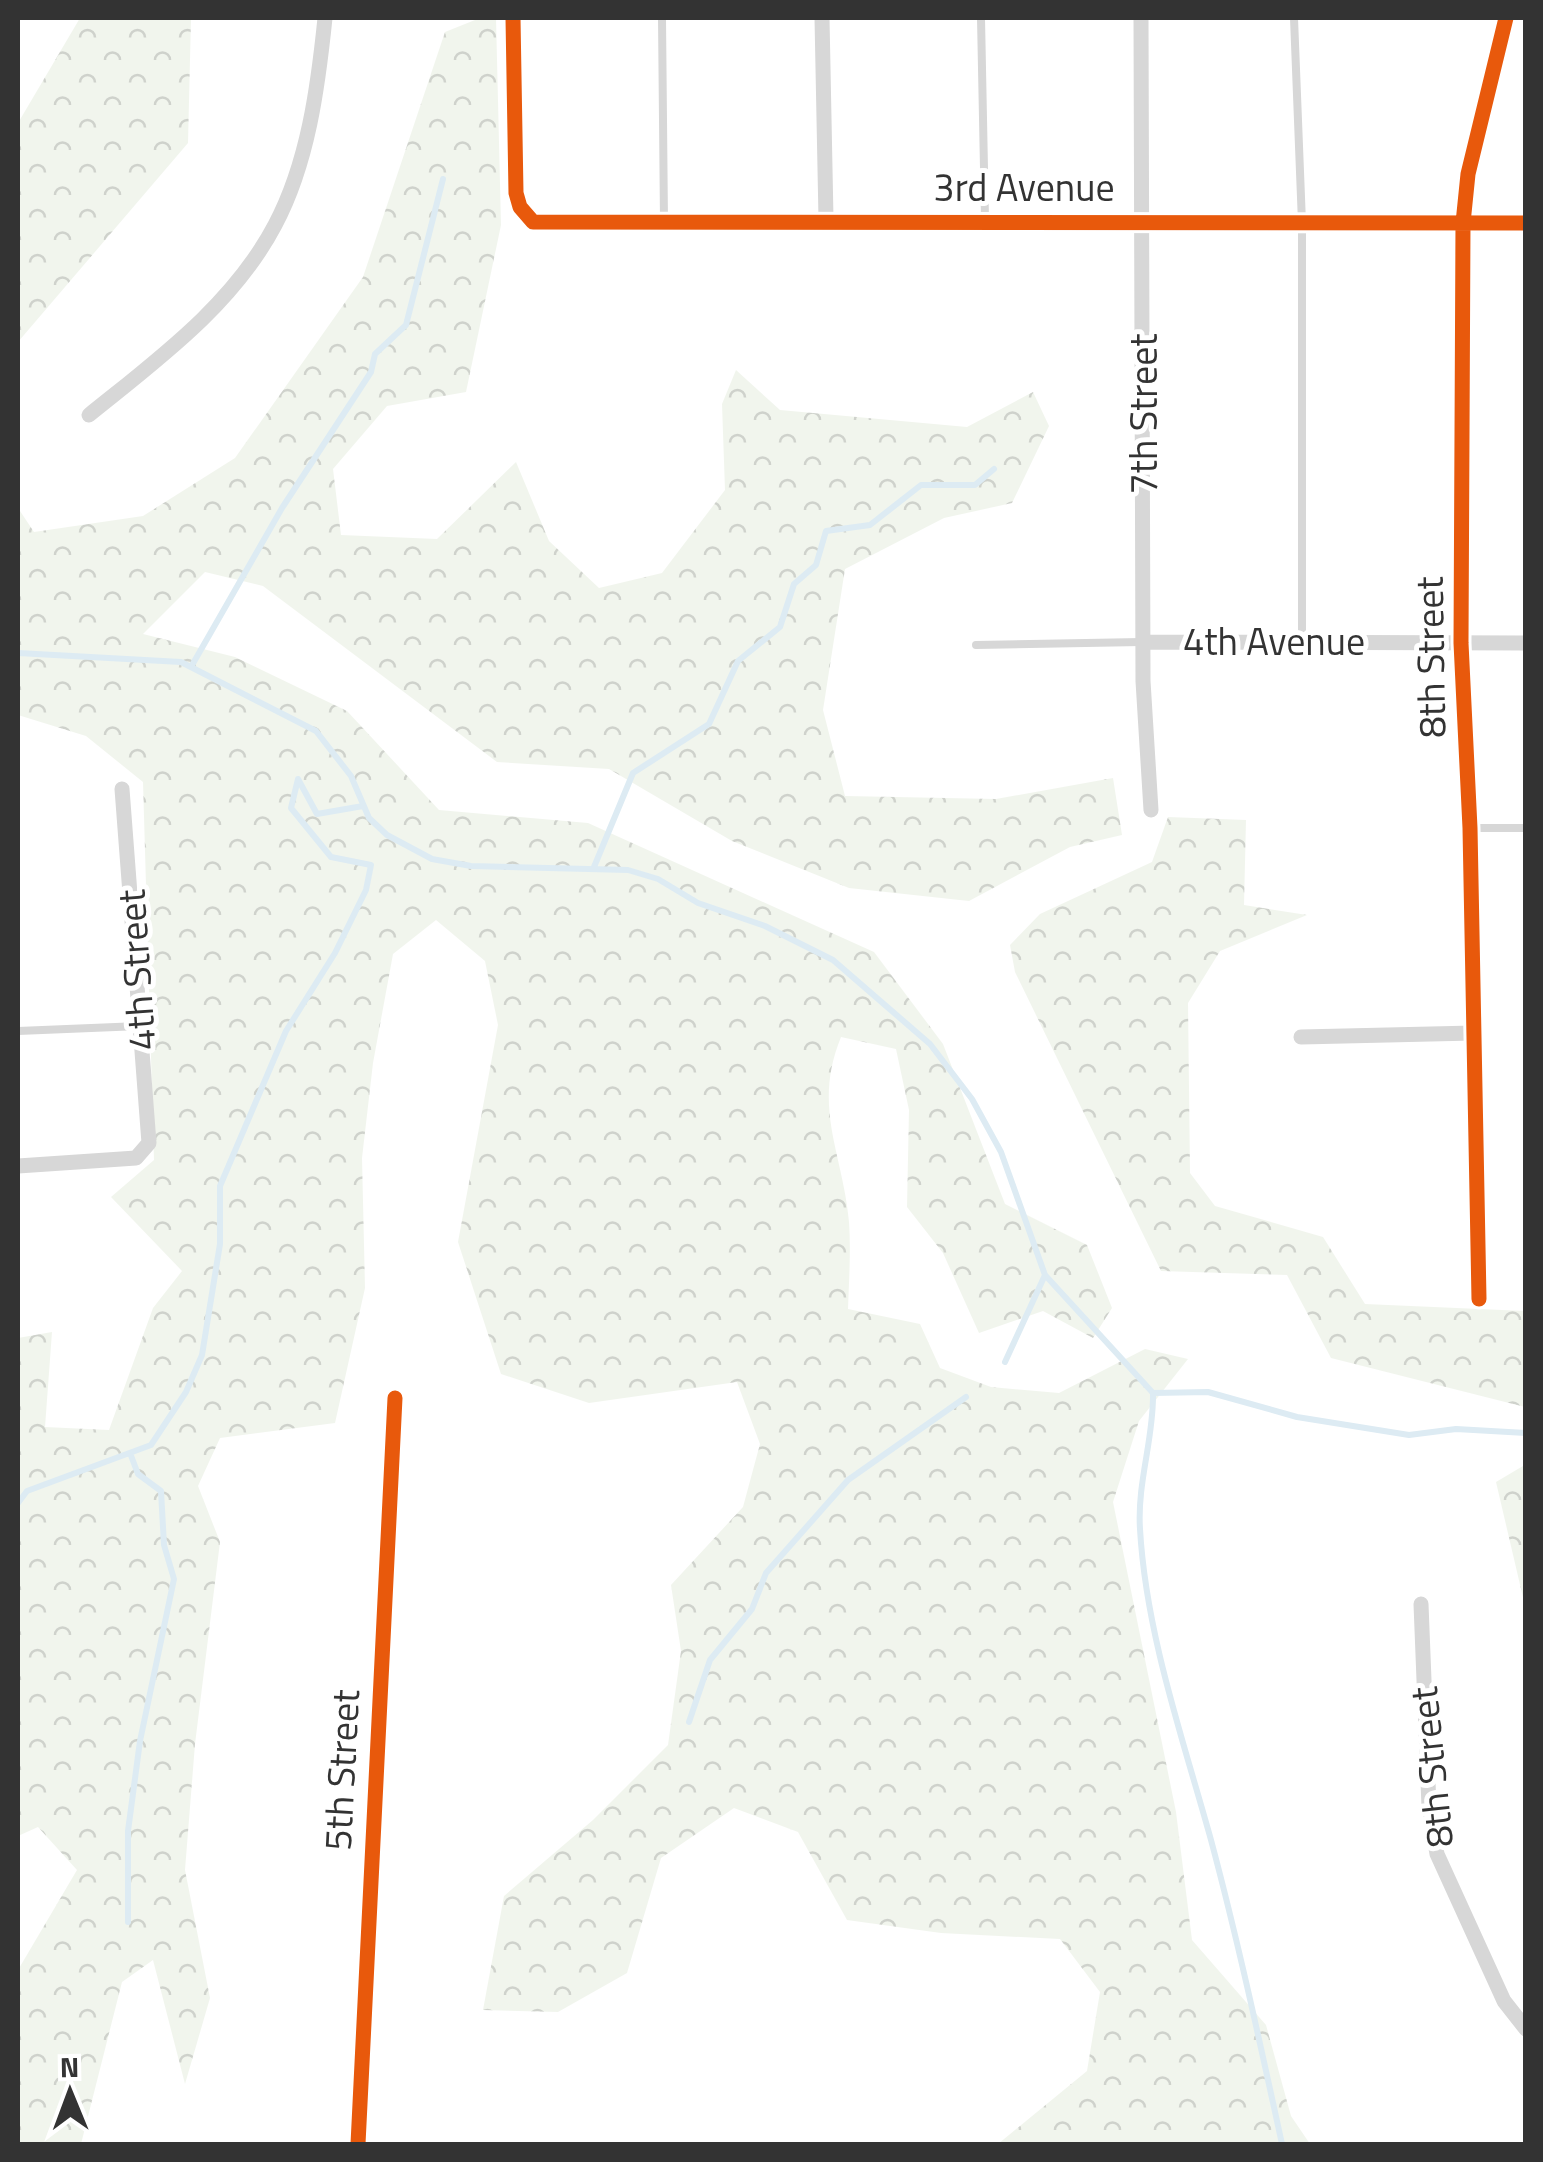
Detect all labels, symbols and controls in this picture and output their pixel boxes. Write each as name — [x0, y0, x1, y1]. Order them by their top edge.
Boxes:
street label: 3rd Avenue — [933, 158, 1115, 216]
street label: 7th Street — [1114, 333, 1172, 495]
street label: 8th Street — [1400, 576, 1460, 738]
street label: 4th Avenue — [1183, 612, 1365, 670]
street label: 4th Street — [101, 888, 171, 1053]
street label: 8th Street — [1394, 1684, 1468, 1850]
street label: 5th Street — [308, 1688, 374, 1852]
north arrow — [20, 2042, 120, 2142]
text: N — [59, 2045, 80, 2088]

